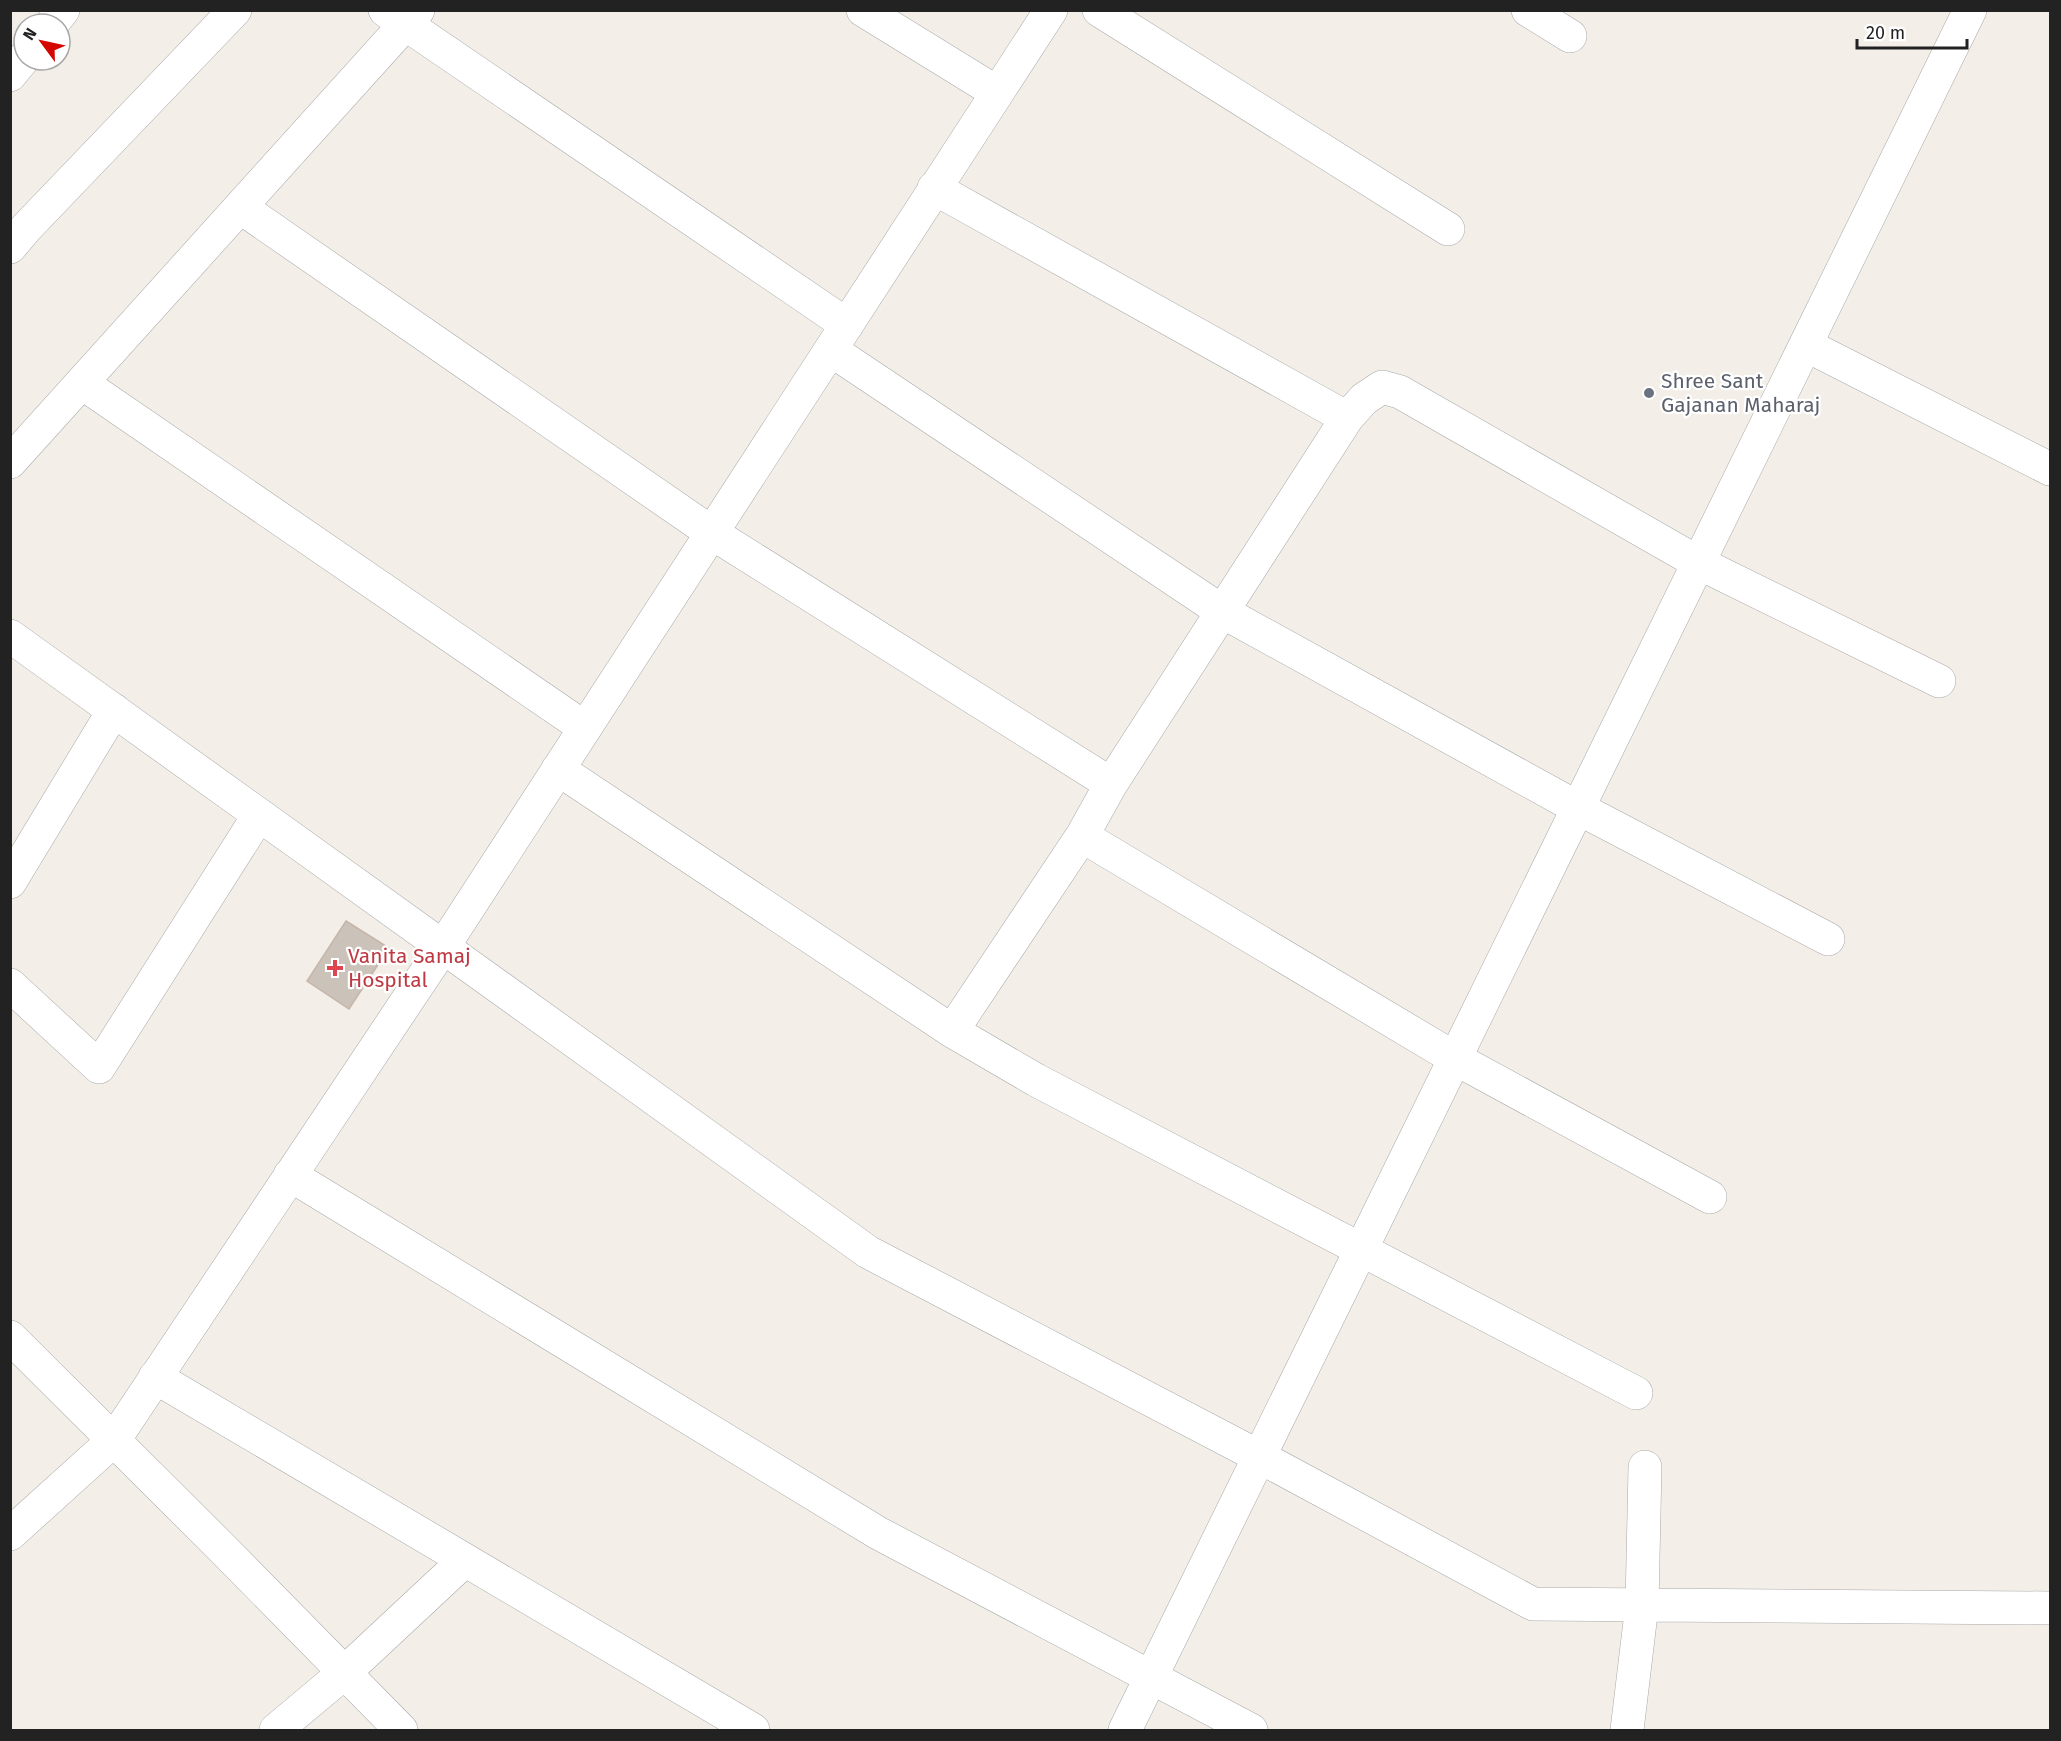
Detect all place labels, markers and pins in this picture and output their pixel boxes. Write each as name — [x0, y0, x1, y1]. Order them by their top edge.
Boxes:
place label: Shree Sant Gajanan Maharaj — [1661, 368, 1820, 418]
marker: Shree Sant Gajanan Maharaj — [1642, 386, 1656, 400]
place label: Vanita Samaj Hospital — [348, 943, 471, 993]
marker: Vanita Samaj Hospital — [326, 959, 344, 977]

